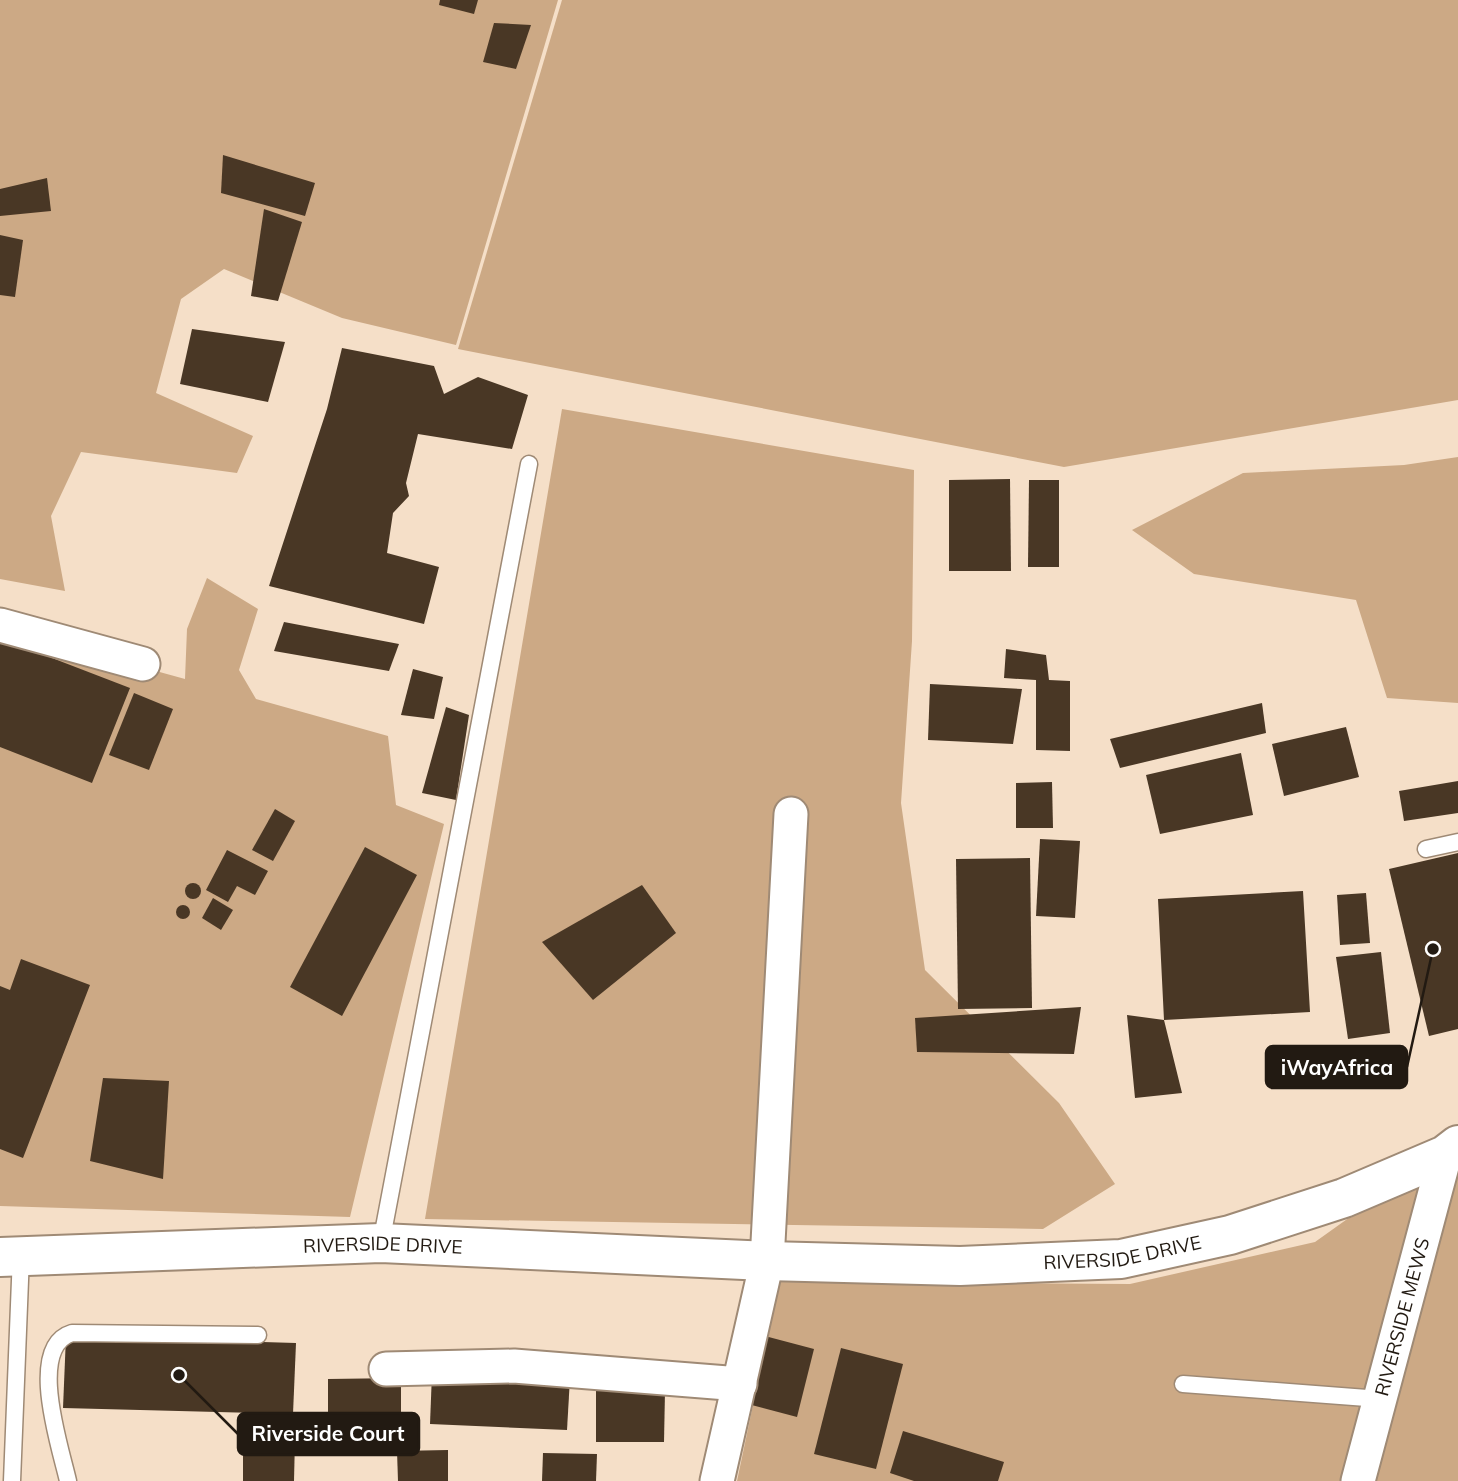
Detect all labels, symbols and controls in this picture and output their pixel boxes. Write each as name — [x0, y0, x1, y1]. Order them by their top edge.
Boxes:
callout: iWayAfrica — [1266, 1046, 1407, 1088]
text: iWayAfrica — [1281, 1054, 1393, 1080]
street label: RIVERSIDE DRIVE — [1043, 1230, 1204, 1274]
street label: RIVERSIDE DRIVE — [303, 1231, 463, 1259]
street label: RIVERSIDE MEWS — [1369, 1235, 1434, 1399]
callout: Riverside Court — [238, 1413, 419, 1455]
text: Riverside Court — [252, 1420, 404, 1446]

